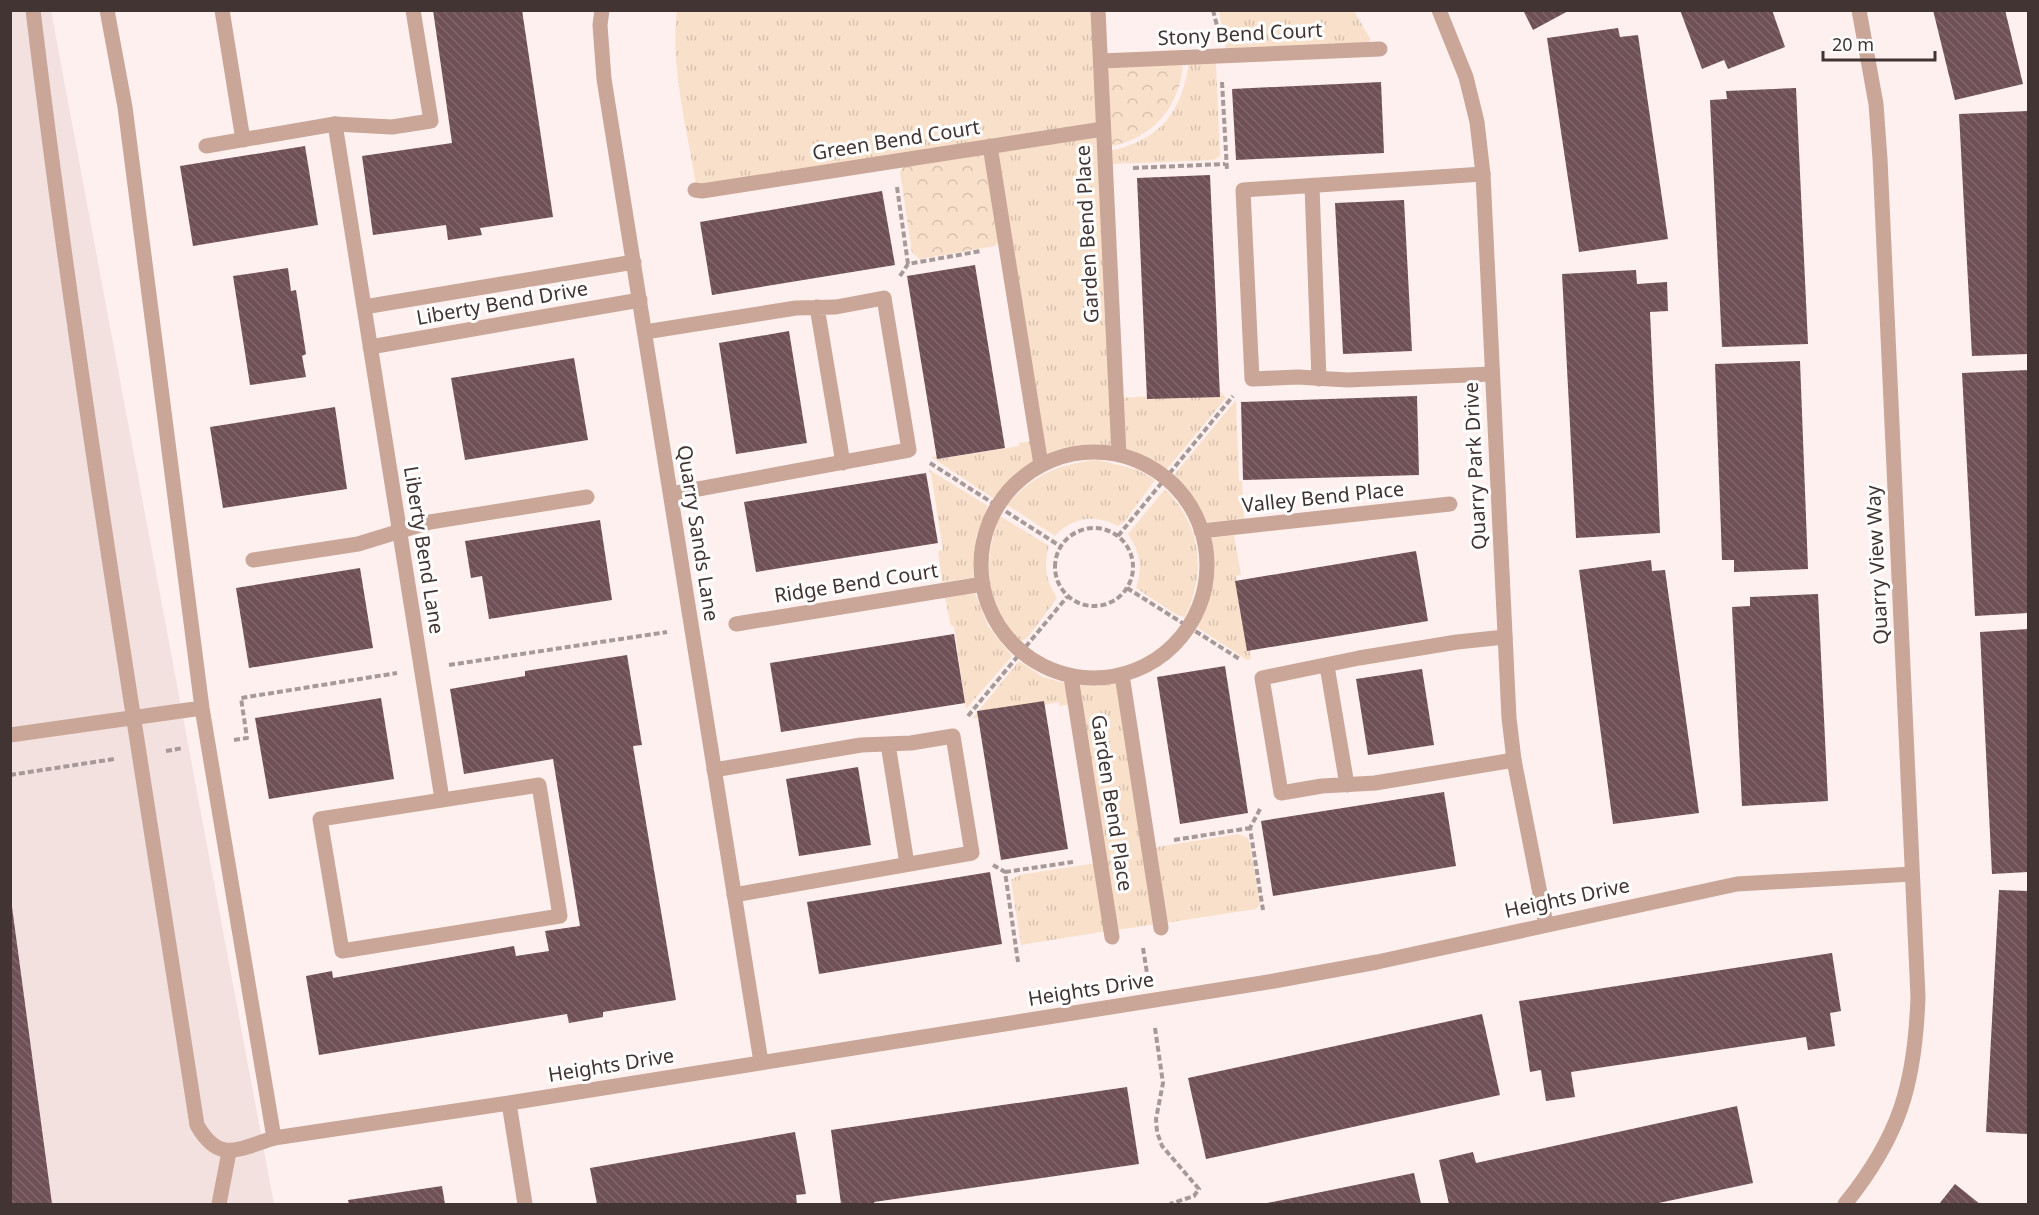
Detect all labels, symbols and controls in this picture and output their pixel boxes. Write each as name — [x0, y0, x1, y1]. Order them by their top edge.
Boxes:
street label: Stony Bend Court — [1157, 16, 1323, 51]
scale bar — [1823, 24, 1936, 62]
text: 20 m — [1832, 32, 1874, 56]
street label: Green Bend Court — [810, 113, 982, 166]
street label: Garden Bend Place — [1068, 144, 1105, 324]
street label: Liberty Bend Drive — [414, 274, 590, 331]
street label: Quarry Park Drive — [1457, 381, 1492, 551]
street label: Quarry Sands Lane — [671, 443, 726, 623]
street label: Liberty Bend Lane — [398, 464, 451, 636]
street label: Valley Bend Place — [1241, 475, 1405, 518]
street label: Quarry View Way — [1859, 484, 1894, 645]
street label: Ridge Bend Court — [772, 556, 940, 609]
street label: Garden Bend Place — [1085, 713, 1140, 893]
street label: Heights Drive — [1502, 871, 1632, 924]
street label: Heights Drive — [1026, 965, 1156, 1012]
street label: Heights Drive — [546, 1041, 676, 1088]

